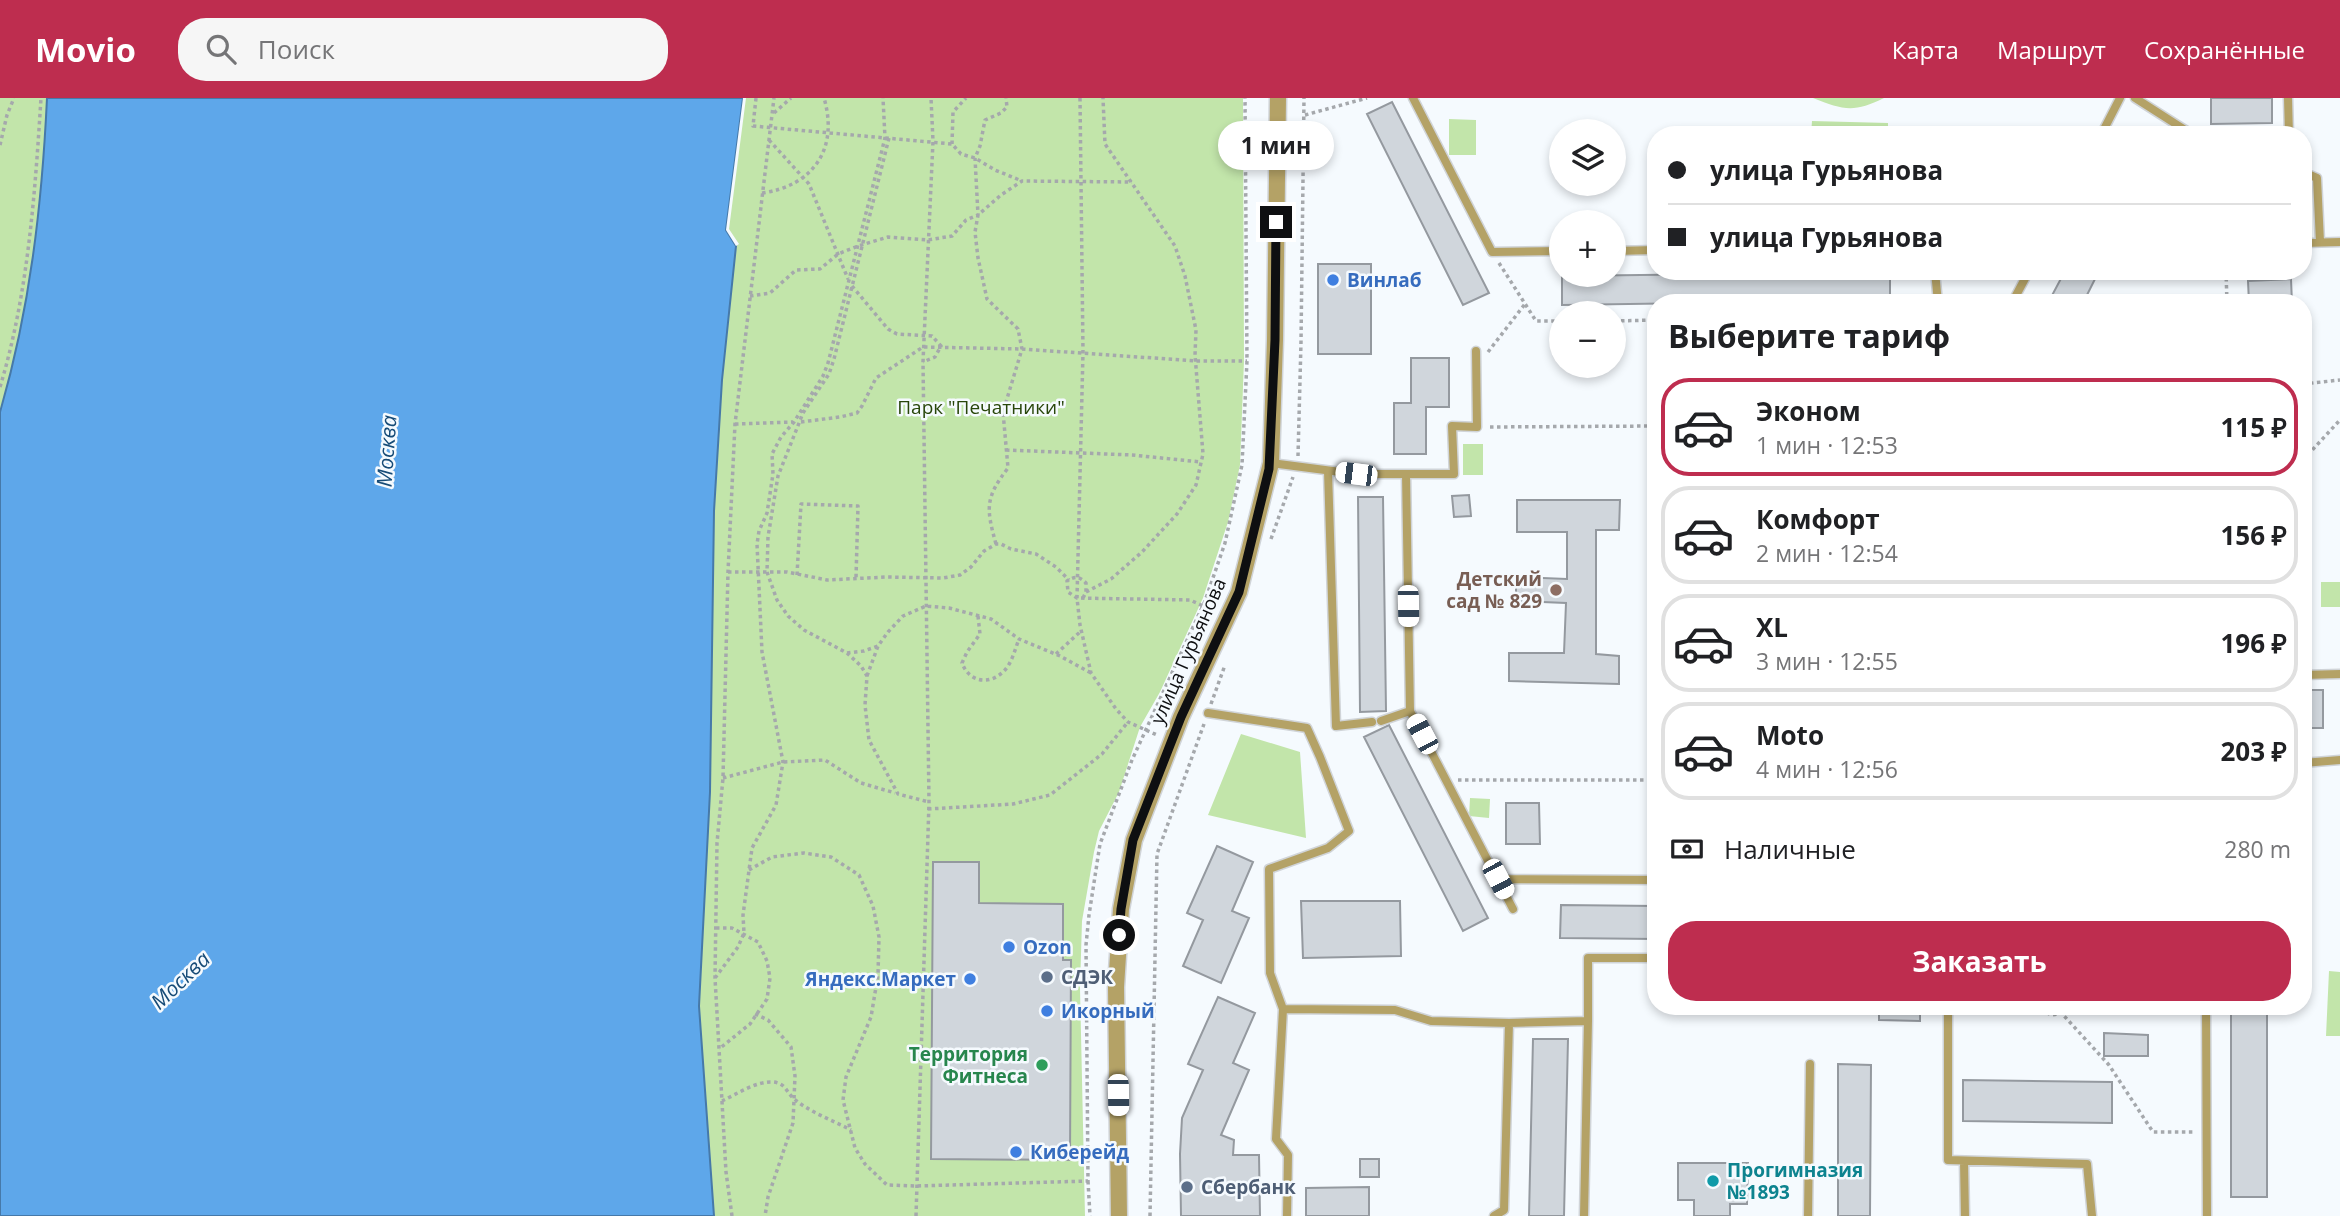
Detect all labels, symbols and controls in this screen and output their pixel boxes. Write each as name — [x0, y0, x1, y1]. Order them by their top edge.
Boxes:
search box — [178, 18, 668, 81]
text: Movio — [35, 27, 136, 72]
icon: search — [202, 30, 240, 68]
text: Поиск — [258, 31, 335, 67]
text: Карта — [1892, 33, 1959, 66]
text: Маршрут — [1997, 33, 2106, 66]
text: Сохранённые — [2144, 33, 2305, 66]
map controls — [1549, 119, 1626, 378]
button: layers — [1549, 119, 1626, 196]
callout: 1 мин — [1218, 121, 1334, 170]
text: 1 мин — [1241, 129, 1311, 161]
text: улица Гурьянова — [1710, 152, 1943, 188]
route end — [1260, 206, 1292, 238]
button: + — [1549, 210, 1626, 287]
text: улица Гурьянова — [1710, 219, 1943, 255]
place label: Винлаб — [1347, 267, 1422, 293]
marker: Винлаб — [1325, 272, 1341, 288]
button: − — [1549, 301, 1626, 378]
text: Выберите тариф — [1668, 314, 1950, 357]
text: Эконом — [1756, 393, 1861, 429]
park label: Парк "Печатники" — [897, 394, 1065, 420]
icon: car — [1672, 396, 1735, 459]
text: 115 ₽ — [2221, 409, 2287, 445]
water label: Москва — [370, 414, 402, 488]
text: 1 мин · 12:53 — [1756, 429, 1898, 461]
car — [1334, 461, 1379, 487]
text: Комфорт — [1756, 501, 1880, 537]
icon: car — [1672, 504, 1735, 567]
text: 156 ₽ — [2221, 517, 2287, 553]
text: 2 мин · 12:54 — [1756, 537, 1898, 569]
place label: Детский сад № 829 — [1446, 566, 1542, 614]
street label: улица Гурьянова — [1144, 574, 1232, 728]
marker: Детский сад № 829 — [1548, 582, 1564, 598]
car — [1398, 585, 1419, 627]
text: XL — [1756, 609, 1788, 645]
icon: car — [1672, 612, 1735, 675]
text: 196 ₽ — [2221, 625, 2287, 661]
text: 3 мин · 12:55 — [1756, 645, 1898, 677]
car — [1403, 711, 1442, 757]
text: Moto — [1756, 717, 1824, 753]
icon: car — [1672, 720, 1735, 783]
text: 203 ₽ — [2221, 733, 2287, 769]
text: 4 мин · 12:56 — [1756, 753, 1898, 785]
icon: cash — [1668, 830, 1706, 868]
text: Наличные — [1724, 831, 1856, 867]
text: 280 m — [2224, 833, 2291, 865]
car — [1479, 856, 1518, 902]
route start — [1103, 919, 1135, 951]
button: Заказать — [1668, 921, 2291, 1001]
place label: Ozon — [1023, 934, 1072, 960]
marker: Ozon — [1001, 939, 1017, 955]
water label: Москва — [144, 945, 216, 1015]
place label: СДЭК — [1061, 964, 1113, 990]
place label: Яндекс.Маркет — [804, 966, 956, 992]
marker: СДЭК — [1039, 969, 1055, 985]
marker: Яндекс.Маркет — [962, 971, 978, 987]
place label: Икорный — [1061, 998, 1155, 1024]
marker: Икорный — [1039, 1003, 1055, 1019]
place label: Территория Фитнеса — [909, 1041, 1028, 1089]
marker: Территория Фитнеса — [1034, 1057, 1050, 1073]
car — [1108, 1074, 1129, 1116]
place label: Киберейд — [1030, 1139, 1129, 1165]
marker: Киберейд — [1008, 1144, 1024, 1160]
place label: Прогимназия №1893 — [1727, 1157, 1863, 1205]
marker: Прогимназия №1893 — [1705, 1173, 1721, 1189]
place label: Сбербанк — [1201, 1174, 1296, 1200]
marker: Сбербанк — [1179, 1179, 1195, 1195]

